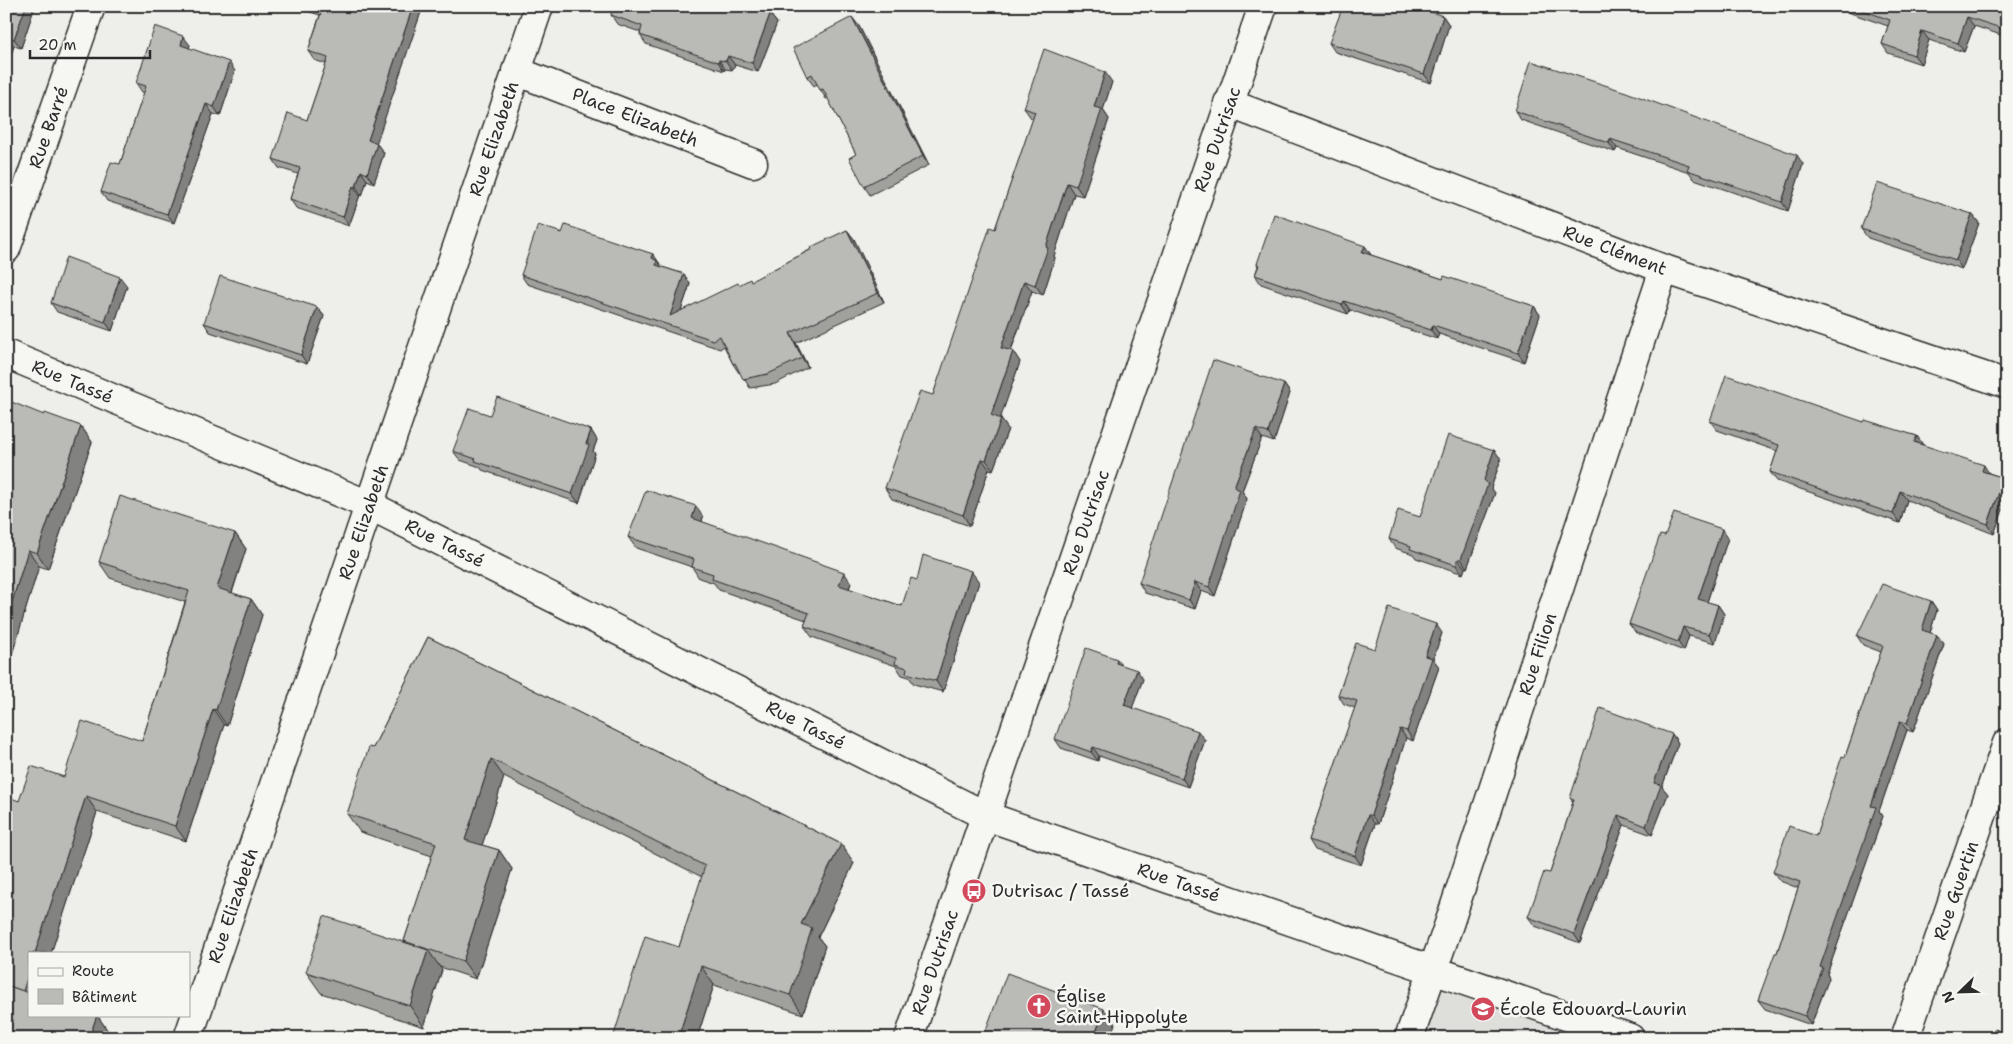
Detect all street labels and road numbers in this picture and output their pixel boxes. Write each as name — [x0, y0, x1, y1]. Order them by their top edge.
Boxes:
street label: Rue Elizabeth — [463, 78, 525, 199]
street label: Place Elizabeth — [569, 82, 702, 153]
street label: Rue Barré — [23, 83, 74, 172]
street label: Rue Dutrisac — [1188, 83, 1246, 195]
street label: Rue Clément — [1560, 220, 1670, 281]
street label: Rue Tassé — [28, 354, 117, 409]
street label: Rue Elizabeth — [333, 461, 394, 583]
street label: Rue Dutrisac — [1057, 467, 1115, 578]
street label: Rue Tassé — [401, 513, 489, 573]
street label: Rue Filion — [1513, 610, 1562, 698]
street label: Rue Tassé — [762, 695, 849, 755]
street label: Rue Guertin — [1928, 838, 1984, 943]
street label: Rue Elizabeth — [202, 845, 264, 966]
street label: Rue Tassé — [1134, 857, 1223, 908]
street label: Rue Dutrisac — [906, 906, 964, 1018]

